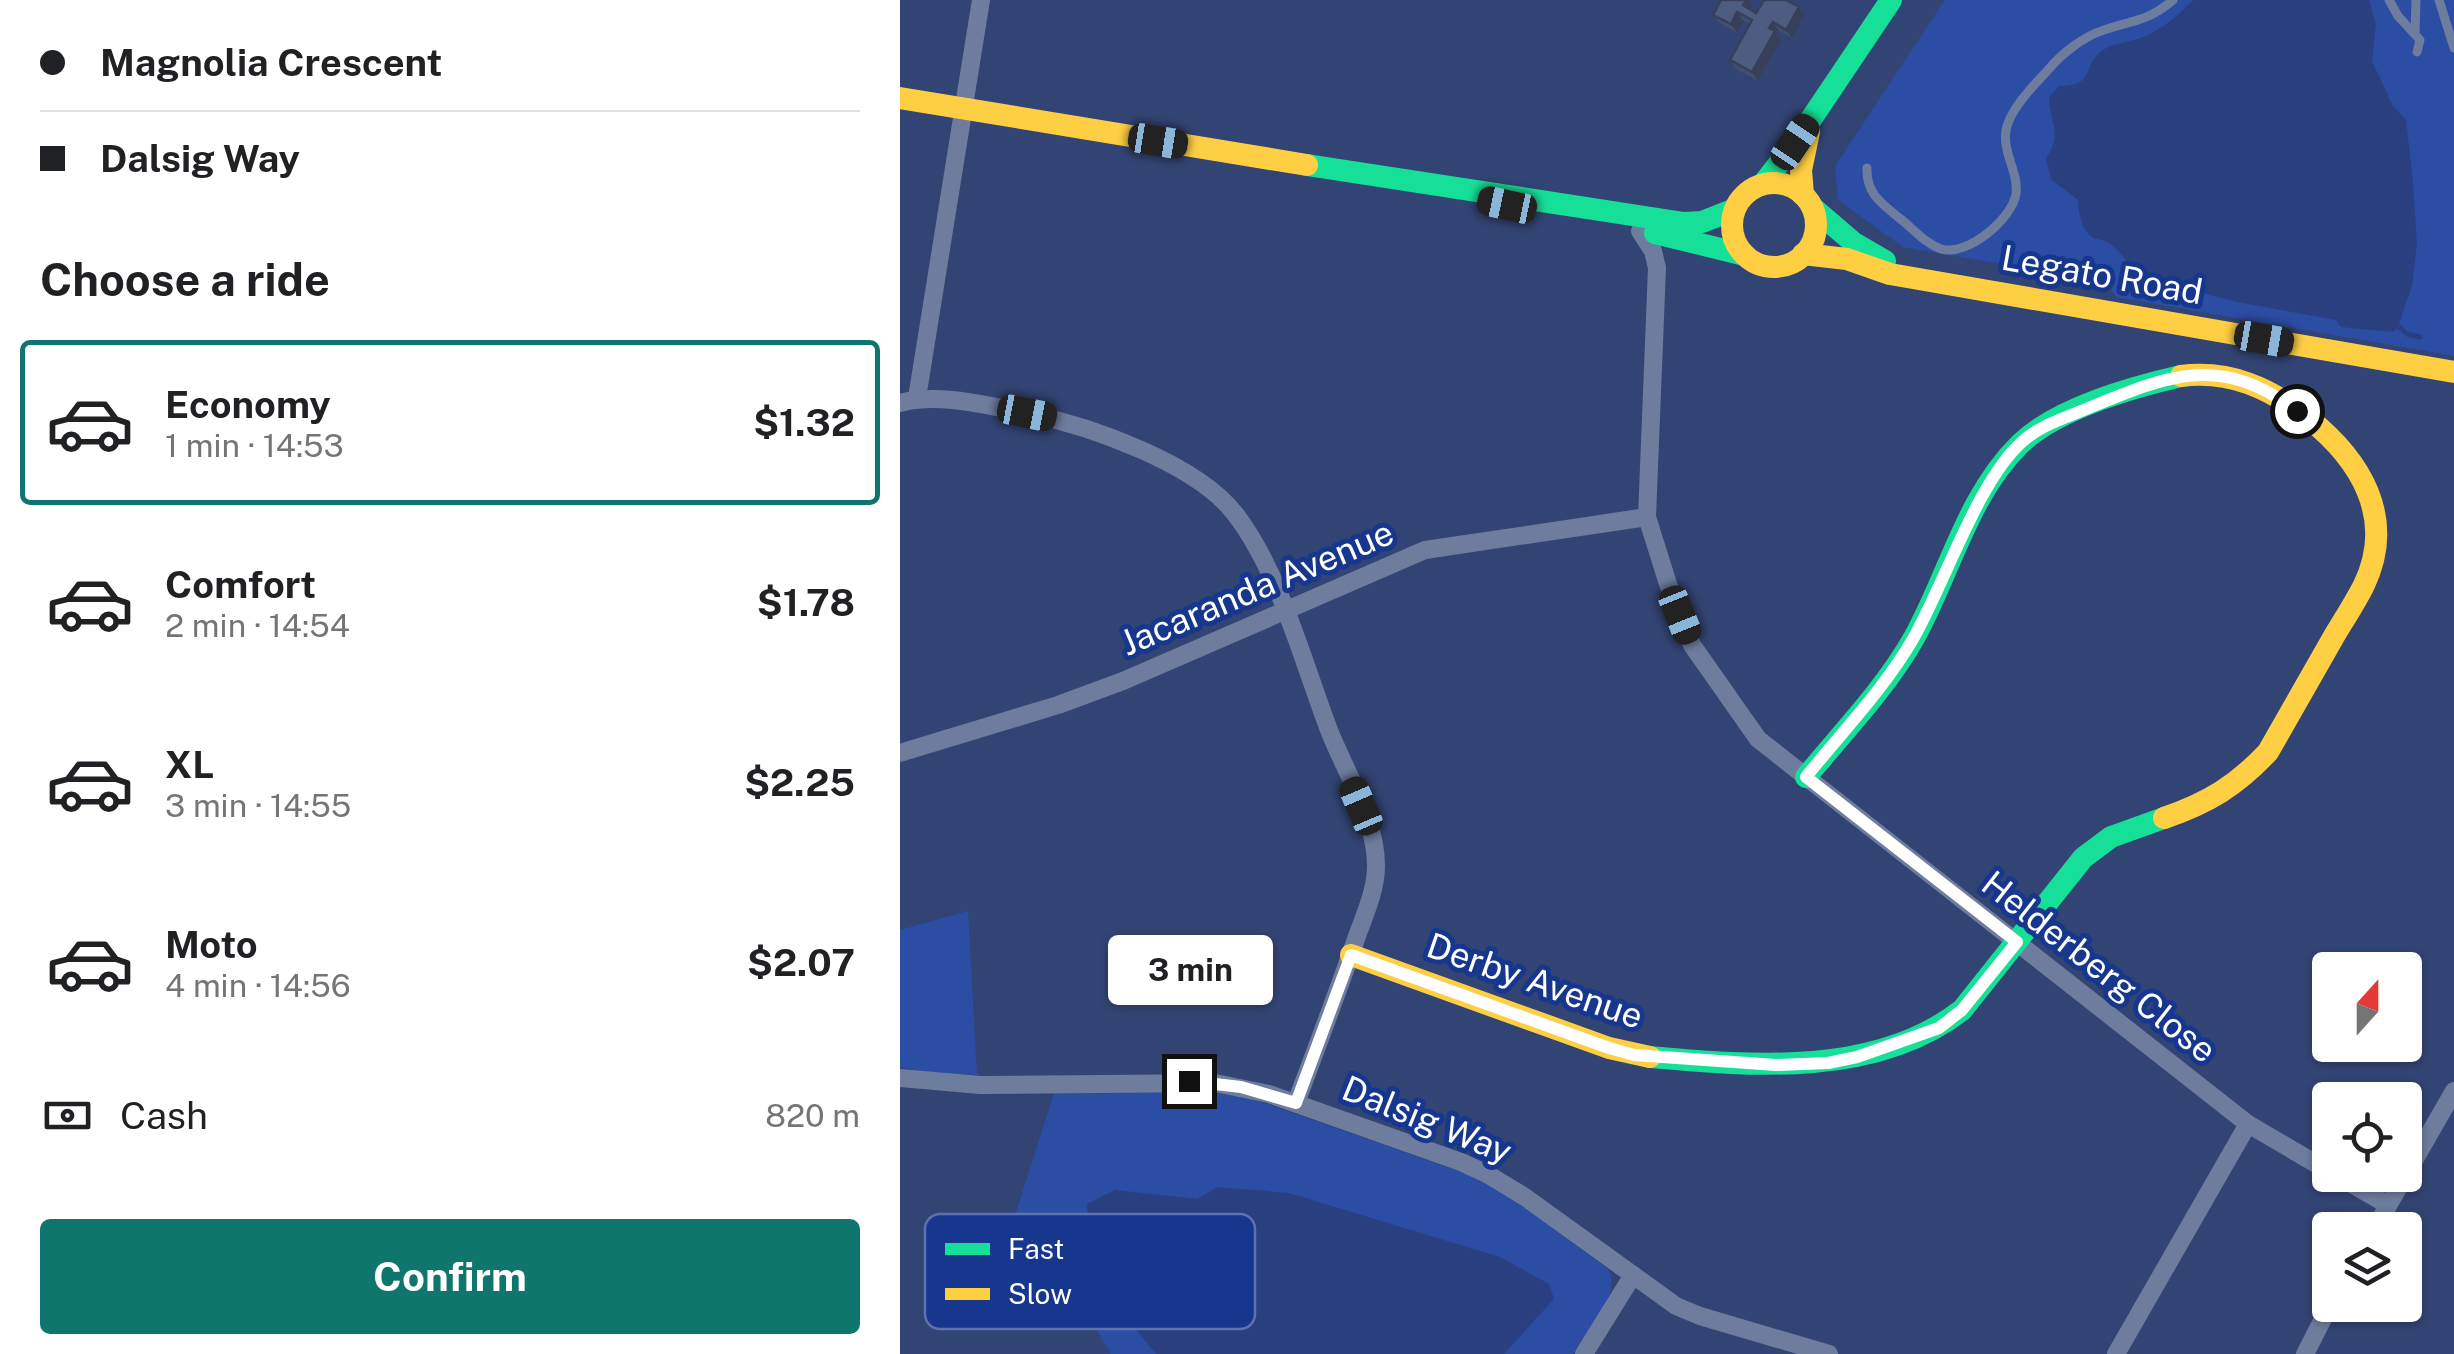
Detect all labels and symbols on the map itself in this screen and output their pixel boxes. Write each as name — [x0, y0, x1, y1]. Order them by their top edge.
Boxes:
car — [1766, 109, 1824, 175]
car — [1126, 121, 1190, 161]
car — [1475, 184, 1539, 226]
street label: Legato Road — [1998, 237, 2206, 312]
car — [2232, 319, 2296, 359]
route start — [2275, 389, 2320, 434]
car — [995, 393, 1059, 433]
street label: Jacaranda Avenue — [1114, 511, 1400, 664]
car — [1655, 582, 1705, 648]
car — [1335, 773, 1387, 839]
street label: Helderberg Close — [1974, 863, 2224, 1071]
street label: Derby Avenue — [1422, 924, 1649, 1037]
callout: 3 min — [1106, 936, 1272, 1006]
north arrow — [2312, 952, 2422, 1062]
route end — [1167, 1059, 1212, 1104]
street label: Dalsig Way — [1337, 1067, 1518, 1172]
legend — [925, 1214, 1255, 1329]
text: Fast — [1008, 1232, 1064, 1265]
text: Slow — [1008, 1277, 1072, 1310]

